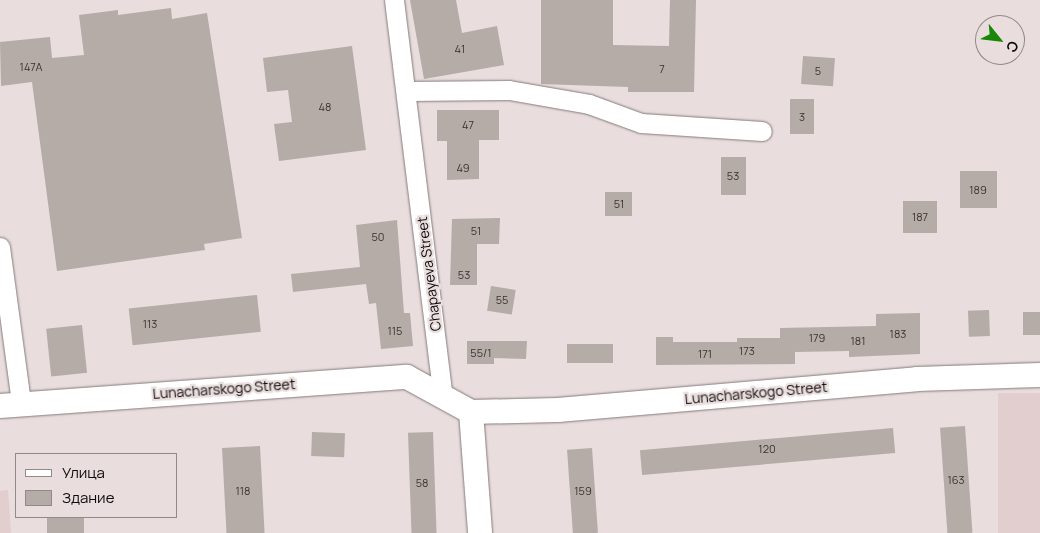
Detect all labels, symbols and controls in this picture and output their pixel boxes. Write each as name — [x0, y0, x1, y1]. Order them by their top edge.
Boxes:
north arrow — [975, 15, 1025, 65]
text: С — [1002, 38, 1023, 56]
house number: 41 — [455, 42, 465, 56]
house number: 147А — [20, 60, 42, 74]
house number: 7 — [659, 62, 665, 76]
house number: 5 — [815, 64, 821, 78]
house number: 48 — [319, 100, 331, 114]
house number: 3 — [799, 110, 805, 124]
house number: 47 — [462, 118, 474, 132]
house number: 49 — [456, 161, 470, 175]
house number: 53 — [727, 169, 739, 183]
house number: 189 — [969, 183, 987, 197]
house number: 51 — [614, 197, 624, 211]
house number: 187 — [912, 210, 928, 224]
street label: Chapayeva Street — [414, 216, 444, 332]
house number: 51 — [471, 224, 481, 238]
house number: 50 — [371, 230, 385, 244]
house number: 53 — [458, 268, 470, 282]
house number: 55 — [496, 293, 508, 307]
house number: 113 — [143, 317, 157, 331]
house number: 115 — [388, 324, 402, 338]
house number: 183 — [890, 327, 906, 341]
house number: 179 — [809, 331, 825, 345]
house number: 181 — [851, 334, 865, 348]
house number: 173 — [739, 344, 755, 358]
house number: 55/1 — [470, 346, 492, 360]
house number: 171 — [698, 347, 712, 361]
street label: Lunacharskogo Street — [152, 376, 296, 402]
street label: Lunacharskogo Street — [684, 378, 828, 408]
house number: 120 — [758, 442, 776, 456]
legend — [15, 453, 178, 518]
text: Улица — [62, 462, 105, 483]
house number: 163 — [947, 473, 965, 487]
house number: 58 — [416, 476, 428, 490]
house number: 118 — [236, 484, 250, 498]
house number: 159 — [574, 484, 592, 498]
text: Здание — [62, 487, 114, 508]

